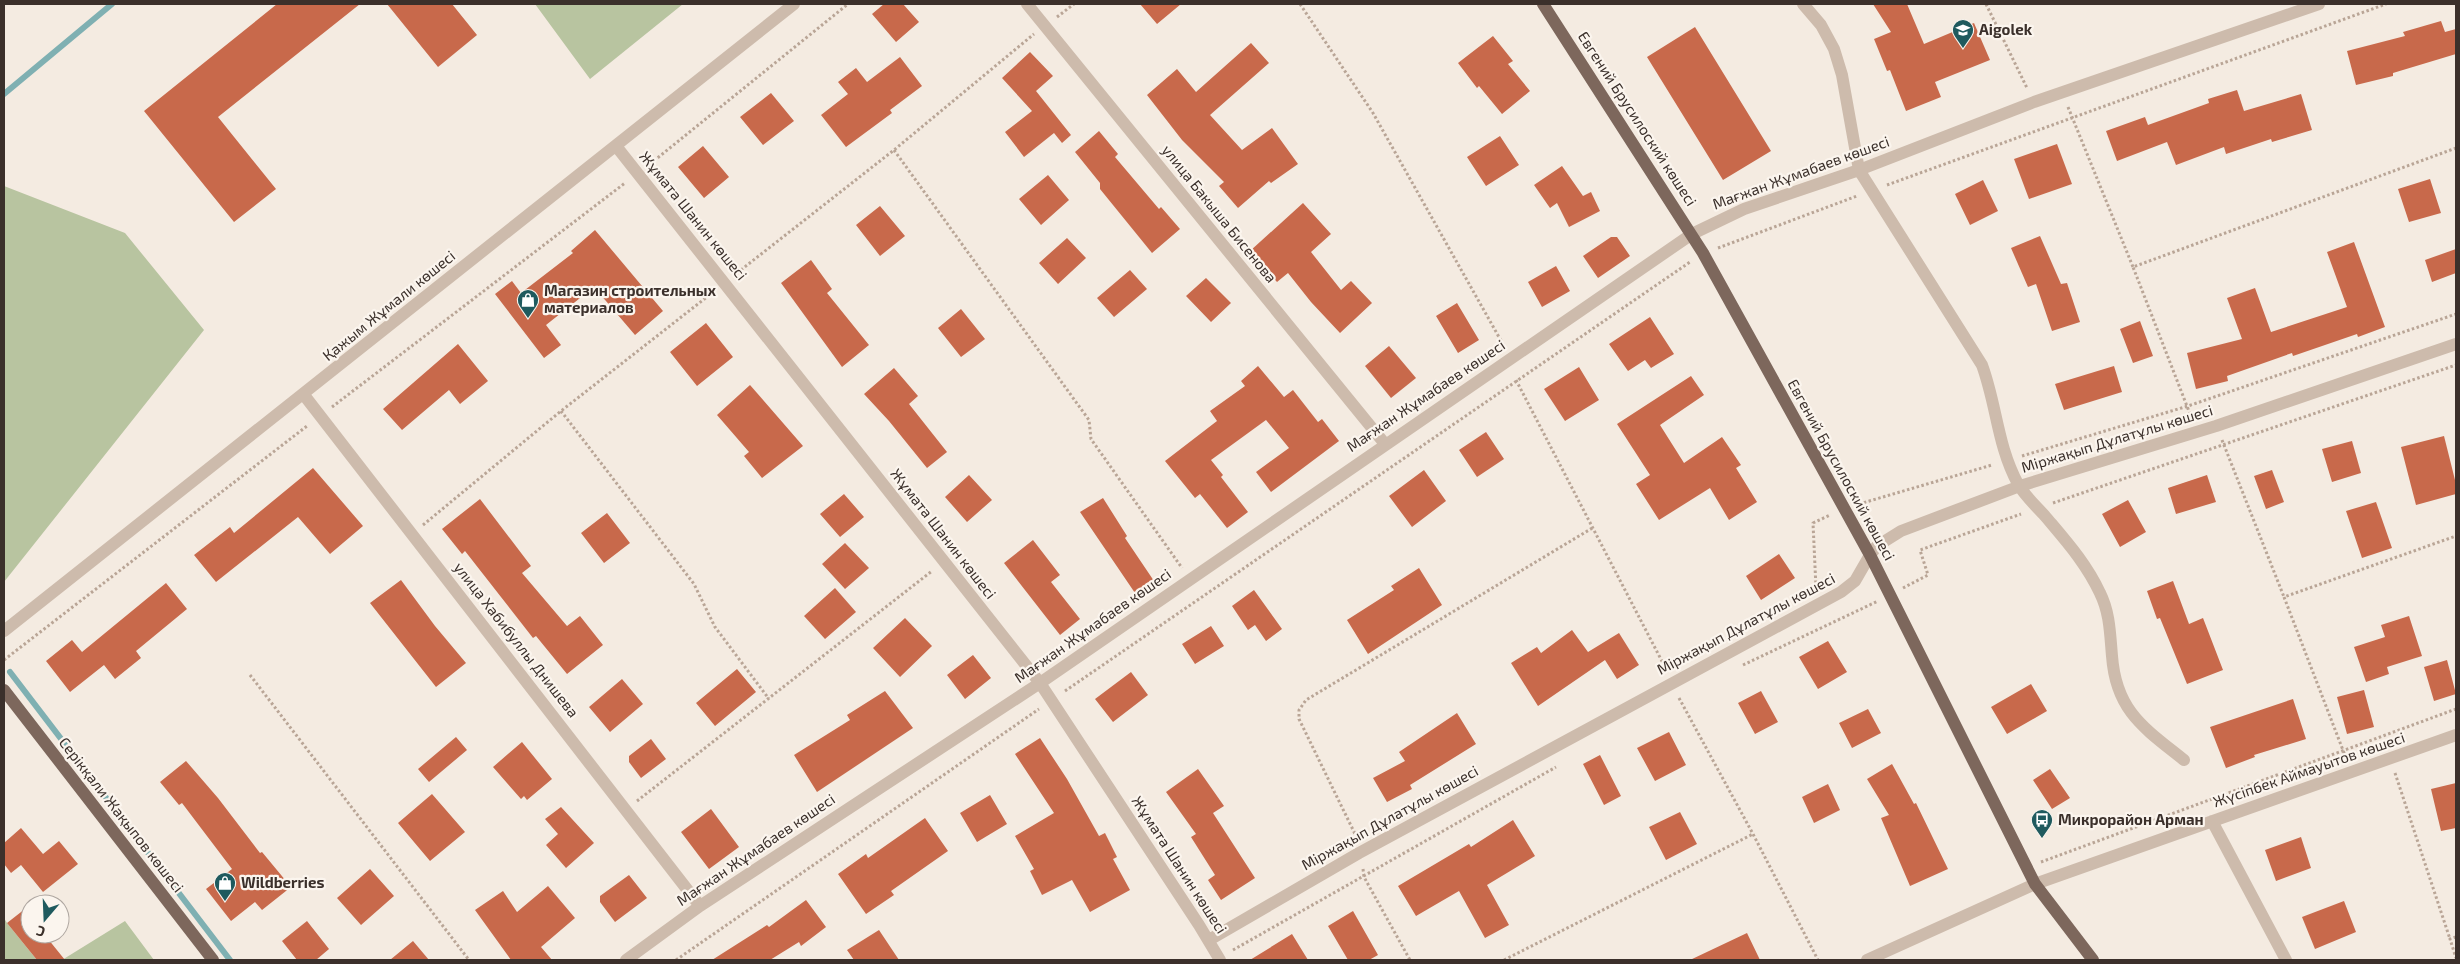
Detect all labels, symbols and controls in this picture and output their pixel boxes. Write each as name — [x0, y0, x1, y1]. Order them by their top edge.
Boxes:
school or university icon: Aigolek — [1951, 18, 1975, 49]
place label: Aigolek — [1979, 20, 2033, 38]
street label: Евгений Брусилоский көшесі — [1574, 28, 1701, 210]
street label: Мағжан Жұмабаев көшесі — [1710, 132, 1892, 212]
street label: улица Бакыша Бисенова — [1158, 141, 1281, 287]
street label: Жұмата Шанин көшесі — [636, 147, 751, 283]
street label: Қажым Жұмали көшесі — [319, 246, 458, 364]
place label: Магазин строительных материалов — [544, 281, 716, 316]
shop icon: Магазин строительных материалов — [516, 288, 540, 319]
street label: Мағжан Жұмабаев көшесі — [1343, 335, 1508, 455]
street label: Евгений Брусилоский көшесі — [1784, 376, 1899, 564]
street label: Міржақып Дұлатұлы көшесі — [2019, 400, 2215, 476]
street label: Жұмата Шанин көшесі — [887, 465, 1000, 602]
street label: улица Хабибуллы Днишева — [450, 558, 583, 721]
street label: Мағжан Жұмабаев көшесі — [1011, 564, 1174, 686]
street label: Міржақып Дұлатұлы көшесі — [1653, 568, 1838, 678]
street label: Жүсіпбек Аймауытов көшесі — [2210, 728, 2407, 811]
street label: Серікқали Жақыпов көшесі — [56, 733, 188, 896]
street label: Міржақып Дұлатұлы көшесі — [1298, 761, 1481, 873]
street label: Мағжан Жұмабаев көшесі — [673, 789, 838, 909]
street label: Жұмата Шанин көшесі — [1129, 792, 1231, 937]
bus stop icon: Микрорайон Арман — [2030, 808, 2054, 839]
place label: Микрорайон Арман — [2058, 810, 2204, 828]
shop icon: Wildberries — [213, 871, 237, 902]
place label: Wildberries — [241, 873, 324, 891]
north arrow — [20, 894, 70, 944]
text: С — [34, 922, 47, 941]

